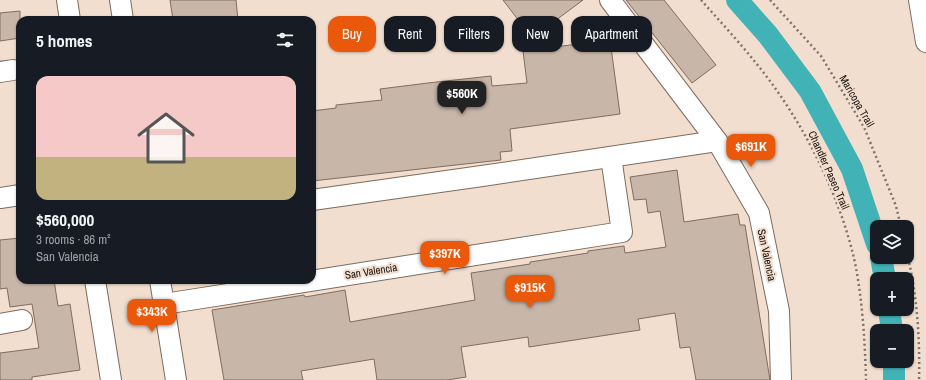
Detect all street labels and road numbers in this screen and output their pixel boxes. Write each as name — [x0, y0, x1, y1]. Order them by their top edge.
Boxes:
street label: Maricopa Trail — [837, 73, 877, 129]
street label: Chandler Paseo Trail — [805, 128, 853, 212]
street label: San Valencia — [755, 228, 779, 282]
street label: San Valencia — [344, 260, 398, 282]

